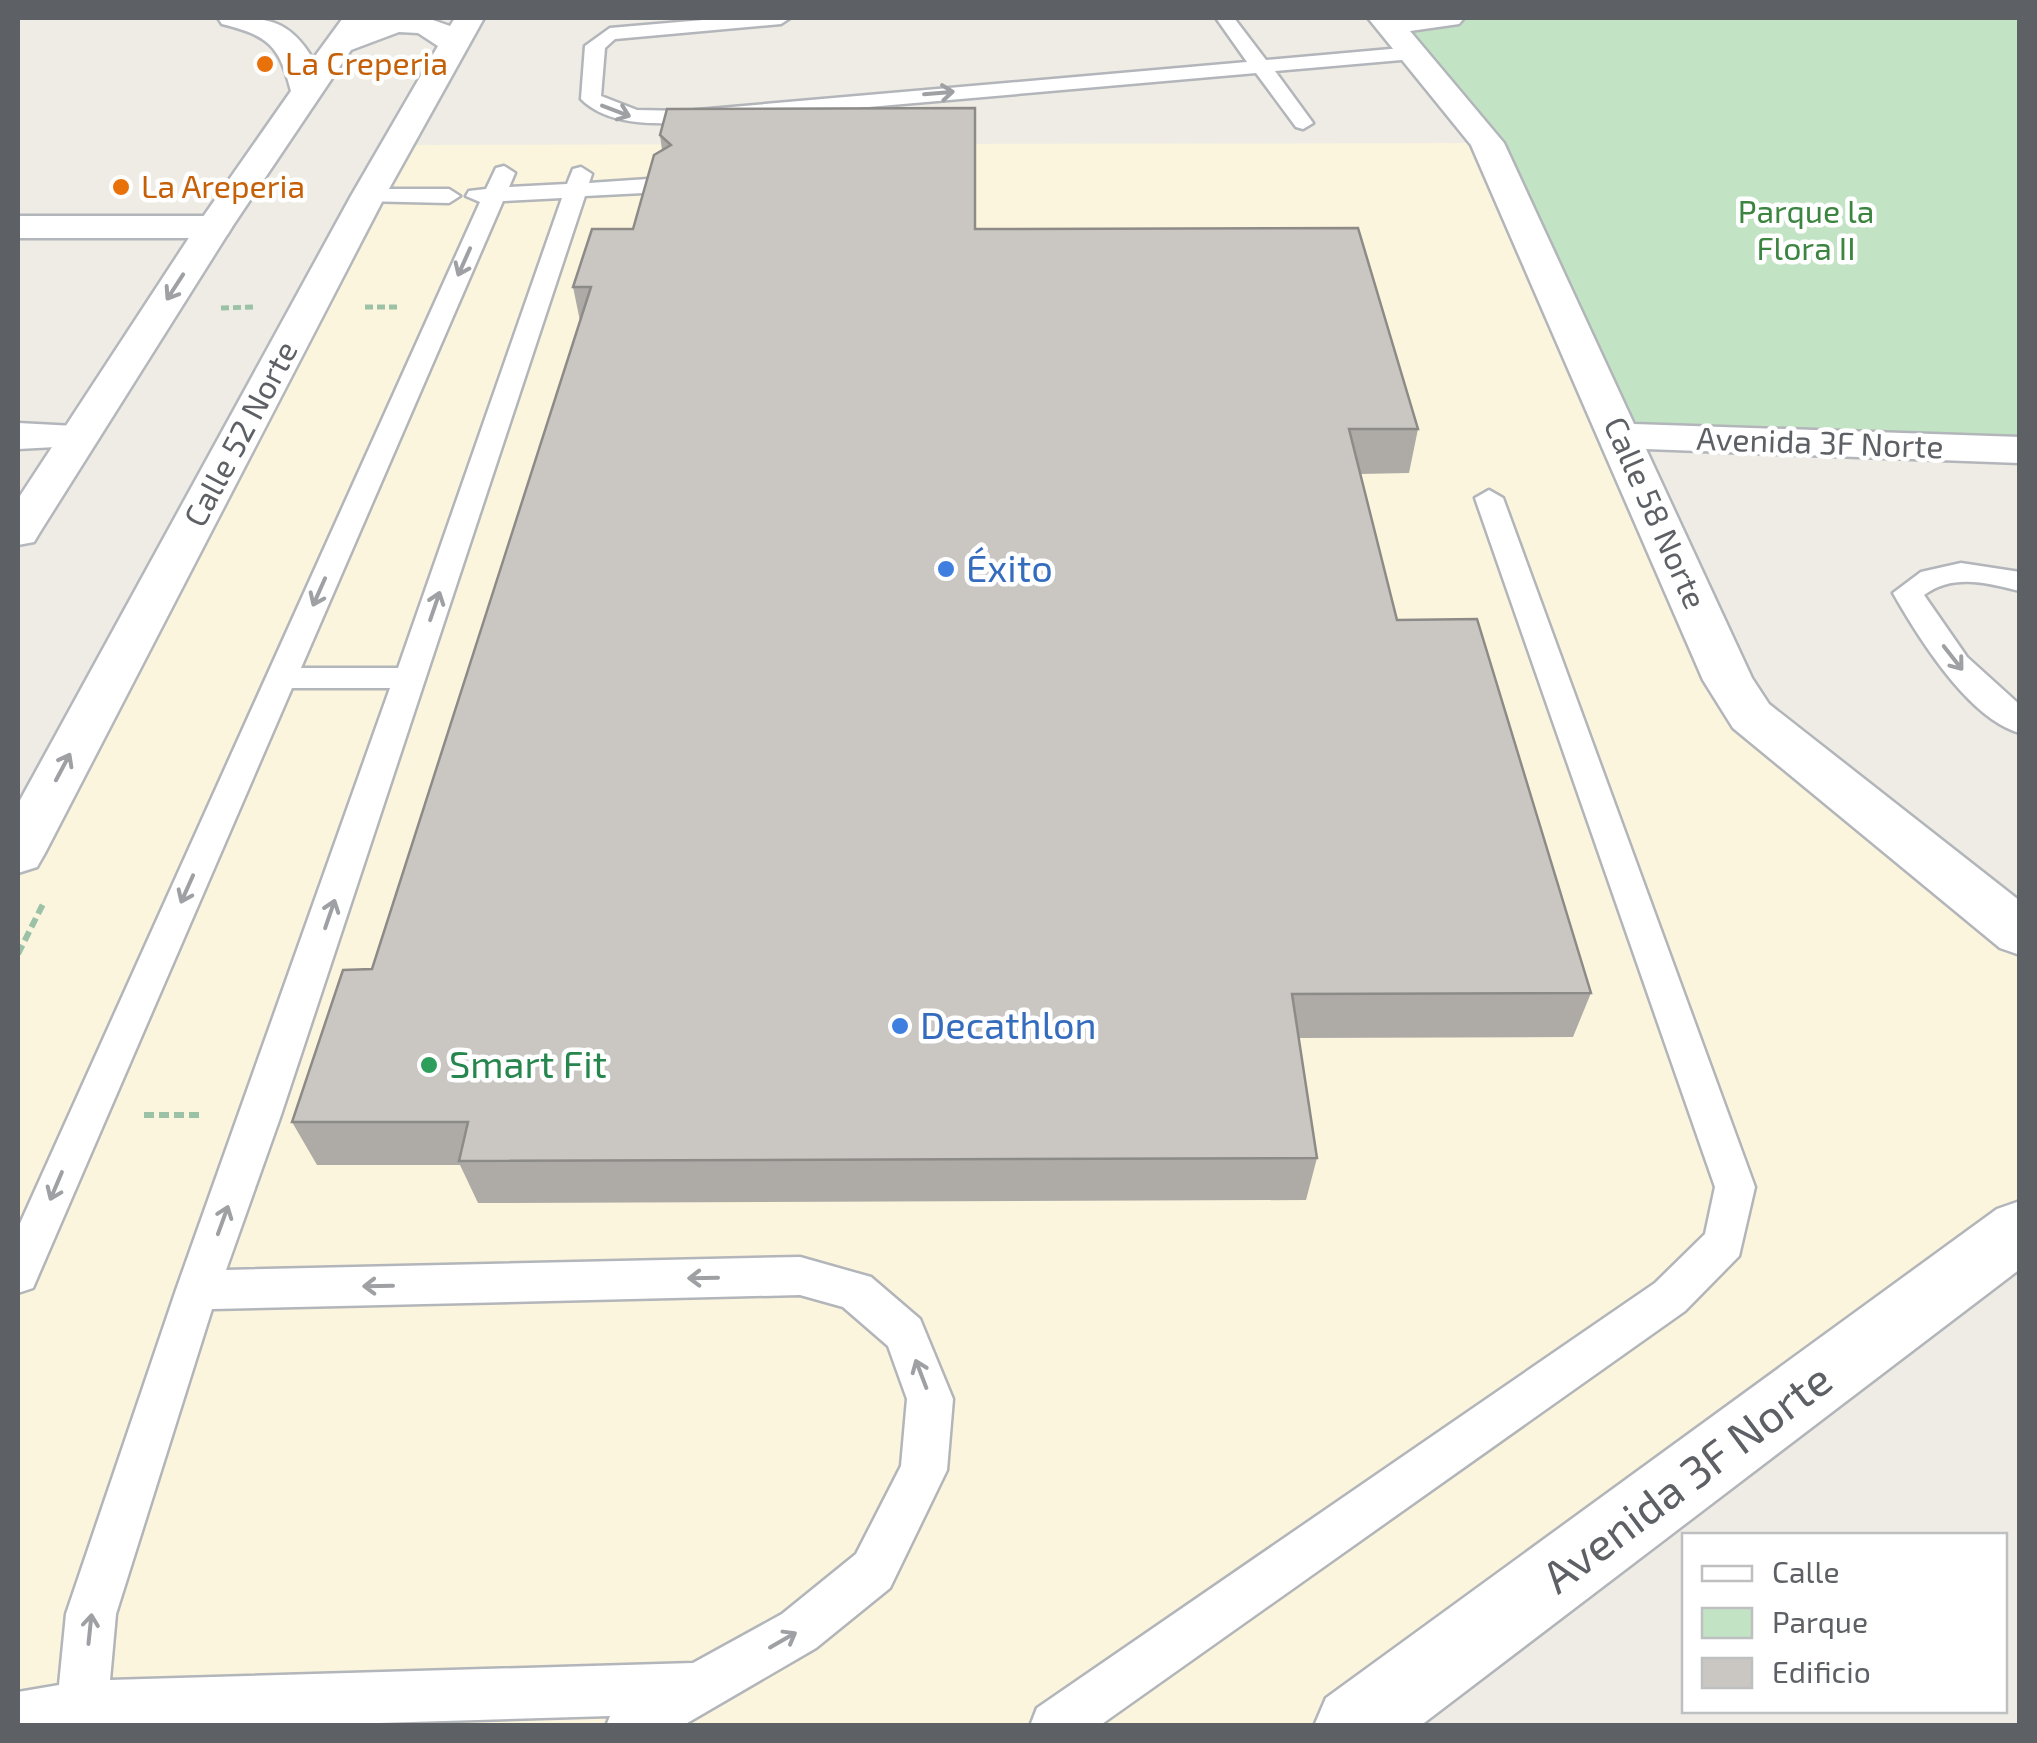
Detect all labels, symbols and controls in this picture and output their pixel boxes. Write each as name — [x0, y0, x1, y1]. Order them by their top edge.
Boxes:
place label: La Creperia — [285, 43, 448, 81]
marker: La Creperia — [254, 53, 276, 75]
one-way arrow — [922, 83, 954, 102]
one-way arrow — [600, 103, 631, 121]
place label: La Areperia — [141, 166, 305, 204]
marker: La Areperia — [110, 176, 132, 198]
park label: Parque la Flora II — [1738, 191, 1874, 266]
one-way arrow — [454, 246, 472, 277]
one-way arrow — [165, 273, 186, 301]
street label: Calle 52 Norte — [174, 334, 304, 532]
street label: Calle 58 Norte — [1598, 410, 1716, 614]
street label: Avenida 3F Norte — [1696, 418, 1944, 464]
place label: Éxito — [966, 544, 1053, 590]
marker: Éxito — [935, 558, 957, 580]
one-way arrow — [309, 576, 327, 607]
one-way arrow — [427, 592, 445, 623]
one-way arrow — [1942, 644, 1963, 671]
one-way arrow — [54, 753, 74, 782]
one-way arrow — [177, 873, 195, 904]
one-way arrow — [322, 899, 340, 930]
place label: Decathlon — [920, 1001, 1097, 1047]
marker: Decathlon — [889, 1015, 911, 1037]
place label: Smart Fit — [449, 1040, 607, 1086]
marker: Smart Fit — [418, 1054, 440, 1076]
one-way arrow — [46, 1170, 64, 1201]
one-way arrow — [215, 1206, 233, 1237]
one-way arrow — [687, 1269, 719, 1288]
one-way arrow — [362, 1276, 394, 1295]
street label: Avenida 3F Norte — [1531, 1350, 1841, 1603]
one-way arrow — [910, 1359, 928, 1389]
legend — [1682, 1533, 2007, 1713]
text: Calle — [1772, 1553, 1840, 1589]
text: Parque — [1772, 1603, 1868, 1639]
one-way arrow — [80, 1613, 99, 1645]
one-way arrow — [768, 1630, 797, 1650]
text: Edificio — [1772, 1653, 1871, 1689]

